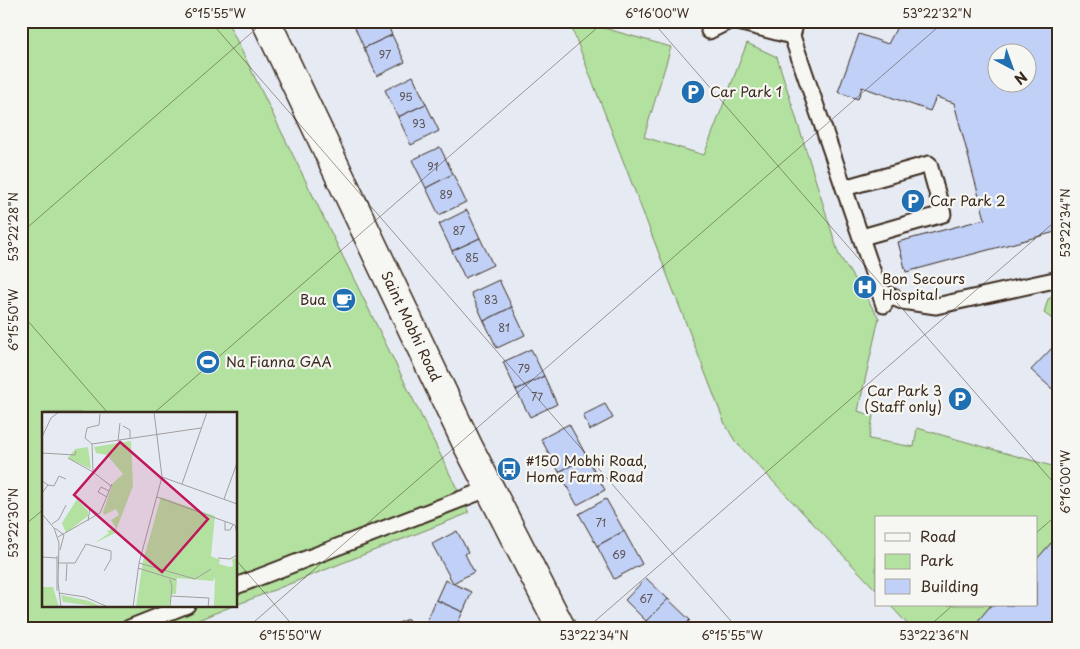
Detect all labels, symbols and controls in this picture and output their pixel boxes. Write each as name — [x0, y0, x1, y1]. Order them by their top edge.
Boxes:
text: 6°15'55"W — [184, 4, 246, 22]
text: 6°16'00"W — [625, 4, 690, 22]
text: 53°22'32"N — [902, 4, 972, 22]
north arrow — [988, 42, 1038, 92]
house number: 97 — [379, 46, 391, 63]
text: N — [1010, 67, 1032, 90]
parking icon: Car Park 1 — [680, 79, 706, 105]
place label: Car Park 1 — [710, 81, 782, 102]
house number: 95 — [399, 88, 413, 105]
house number: 93 — [412, 115, 426, 132]
house number: 91 — [427, 158, 439, 175]
house number: 89 — [439, 186, 453, 203]
parking icon: Car Park 2 — [900, 188, 926, 214]
text: 53°22'34"N — [1056, 188, 1074, 258]
place label: Car Park 2 — [930, 190, 1006, 211]
text: 53°22'28"N — [4, 192, 22, 262]
house number: 87 — [453, 222, 465, 239]
house number: 85 — [465, 249, 479, 266]
street label: Saint Mobhi Road — [376, 267, 447, 385]
place label: Bon Secours Hospital — [882, 268, 965, 305]
hospital icon: Bon Secours Hospital — [852, 274, 878, 300]
cafe icon: Bua — [331, 287, 357, 313]
text: 6°15'50"W — [4, 288, 22, 351]
place label: Bua — [300, 289, 326, 310]
house number: 83 — [484, 291, 498, 308]
house number: 81 — [498, 319, 510, 336]
sports icon: Na Fianna GAA — [195, 349, 221, 375]
place label: Na Fianna GAA — [226, 351, 332, 372]
house number: 79 — [518, 360, 530, 377]
place label: Car Park 3 (Staff only) — [864, 380, 942, 417]
parking icon: Car Park 3 (Staff only) — [947, 386, 973, 412]
house number: 77 — [531, 388, 543, 405]
inset map — [42, 412, 238, 606]
text: 6°16'00"W — [1056, 449, 1074, 514]
place label: #150 Mobhi Road, Home Farm Road — [526, 450, 647, 487]
bus stop icon: #150 Mobhi Road, Home Farm Road — [496, 456, 522, 482]
text: 53°22'30"N — [4, 488, 22, 558]
house number: 71 — [596, 514, 606, 531]
legend — [875, 516, 1038, 606]
text: Road — [920, 524, 956, 547]
house number: 69 — [612, 546, 626, 563]
text: Park — [920, 548, 954, 571]
text: Building — [920, 574, 979, 597]
house number: 67 — [639, 590, 653, 607]
text: 6°15'50"W — [259, 626, 322, 644]
text: 53°22'34"N — [559, 626, 629, 644]
text: 6°15'55"W — [701, 626, 763, 644]
text: 53°22'36"N — [899, 626, 969, 644]

